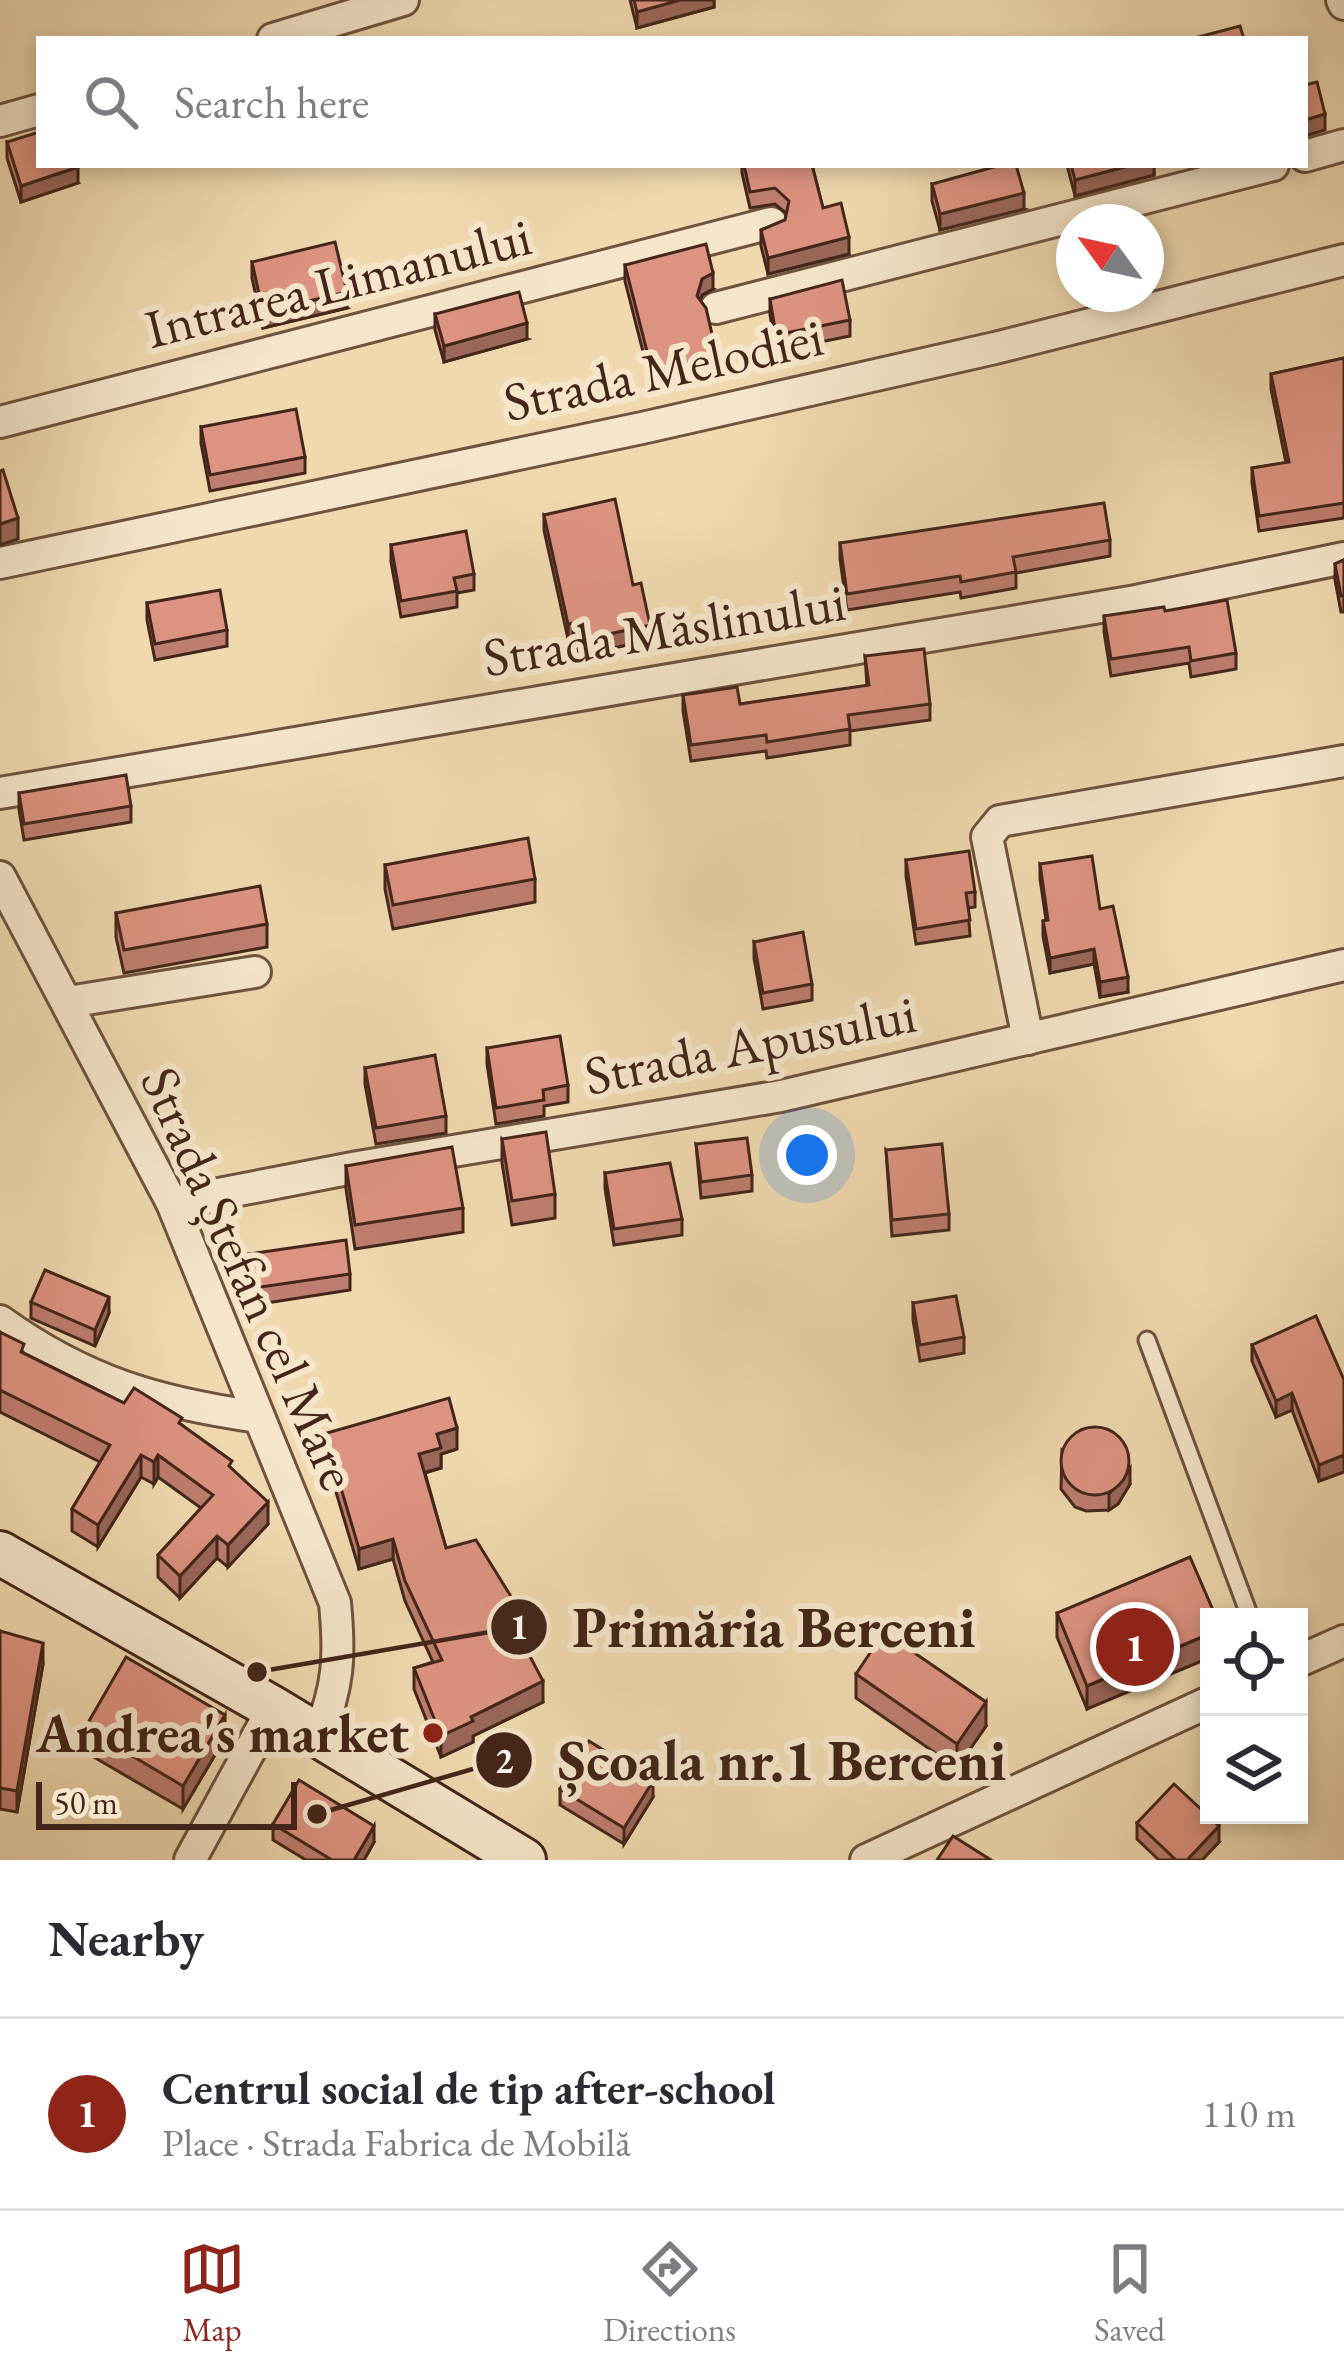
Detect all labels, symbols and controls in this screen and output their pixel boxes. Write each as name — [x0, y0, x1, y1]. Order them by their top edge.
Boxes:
search box — [36, 36, 1308, 168]
icon: search — [78, 69, 144, 135]
text: Search here — [174, 73, 369, 131]
street label: Intrarea Limanului — [138, 200, 538, 364]
north arrow — [1056, 204, 1164, 312]
street label: Strada Melodiei — [497, 301, 829, 437]
street label: Strada Măslinului — [478, 566, 850, 692]
street label: Strada Apusului — [579, 978, 921, 1110]
street label: Strada Ștefan cel Mare — [125, 1056, 375, 1500]
your location — [777, 1125, 837, 1185]
callout: Primăria Berceni — [489, 1580, 1000, 1673]
text: Primăria Berceni — [572, 1590, 976, 1664]
pin: 1 — [1096, 1602, 1174, 1692]
text: 1 — [509, 1603, 529, 1650]
map controls — [1200, 1608, 1308, 1824]
button: locate — [1200, 1608, 1308, 1716]
place label: Andrea's market — [35, 1698, 409, 1768]
callout: Școala nr.1 Berceni — [474, 1714, 1030, 1807]
button: layers — [1200, 1716, 1308, 1824]
marker: Andrea's market — [420, 1720, 446, 1746]
text: Școala nr.1 Berceni — [558, 1723, 1006, 1797]
text: 2 — [494, 1737, 514, 1784]
scale bar — [36, 1776, 297, 1829]
text: 50 m — [54, 1781, 118, 1824]
text: Nearby — [48, 1905, 204, 1971]
text: Centrul social de tip after-school — [162, 2059, 776, 2117]
text: 1 — [77, 2088, 97, 2139]
text: 110 m — [1202, 2088, 1296, 2139]
text: Place · Strada Fabrica de Mobilă — [162, 2117, 631, 2168]
tab: Map — [179, 2236, 245, 2351]
tab: Directions — [603, 2236, 736, 2351]
tab: Saved — [1094, 2236, 1165, 2351]

